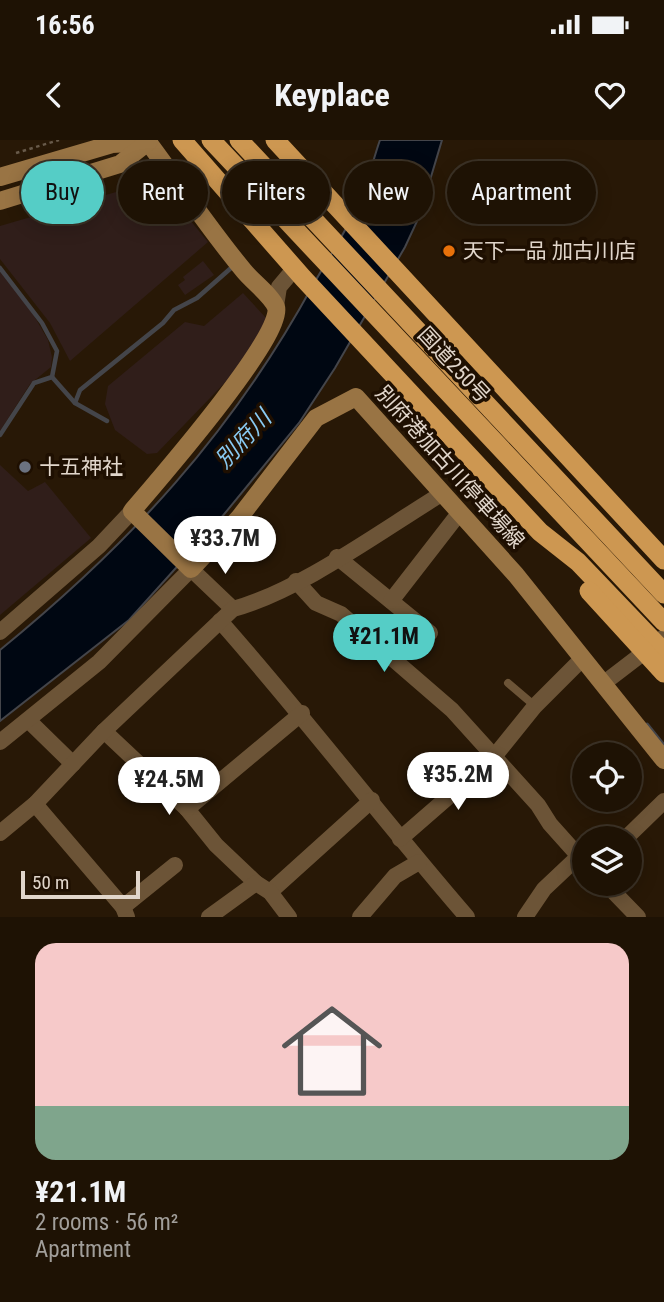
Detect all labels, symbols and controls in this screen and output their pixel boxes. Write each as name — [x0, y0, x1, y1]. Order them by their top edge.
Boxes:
text: 16:56 — [35, 10, 95, 40]
icon: back — [35, 76, 73, 114]
text: Keyplace — [274, 76, 390, 114]
icon: heart — [591, 76, 629, 114]
chip: Buy — [21, 161, 104, 224]
chip: Rent — [118, 161, 208, 224]
chip: Filters — [222, 161, 330, 224]
chip: New — [344, 161, 433, 224]
chip: Apartment — [447, 161, 596, 224]
place label: 天下一品 加古川店 — [463, 239, 636, 263]
marker: 天下一品 加古川店 — [441, 243, 457, 259]
street label: 国道250号 — [413, 322, 495, 408]
street label: 別府港加古川停車場線 — [371, 381, 529, 553]
water label: 別府川 — [210, 403, 279, 474]
place label: 十五神社 — [39, 455, 123, 479]
marker: 十五神社 — [17, 459, 33, 475]
pin: ¥33.7M — [168, 516, 282, 576]
text: ¥33.7M — [190, 525, 260, 552]
pin: ¥21.1M — [327, 615, 441, 674]
text: ¥21.1M — [349, 623, 419, 650]
map controls — [572, 742, 642, 896]
button: locate — [572, 742, 642, 812]
pin: ¥35.2M — [401, 752, 515, 812]
pin: ¥24.5M — [112, 758, 226, 817]
text: ¥35.2M — [423, 761, 493, 788]
text: ¥24.5M — [134, 766, 204, 793]
button: layers — [572, 826, 642, 896]
scale bar — [21, 868, 140, 900]
text: 50 m — [32, 871, 69, 894]
icon: home — [269, 988, 395, 1114]
text: ¥21.1M — [35, 1174, 126, 1209]
text: 2 rooms · 56 m² — [35, 1209, 178, 1236]
text: Apartment — [35, 1236, 131, 1263]

